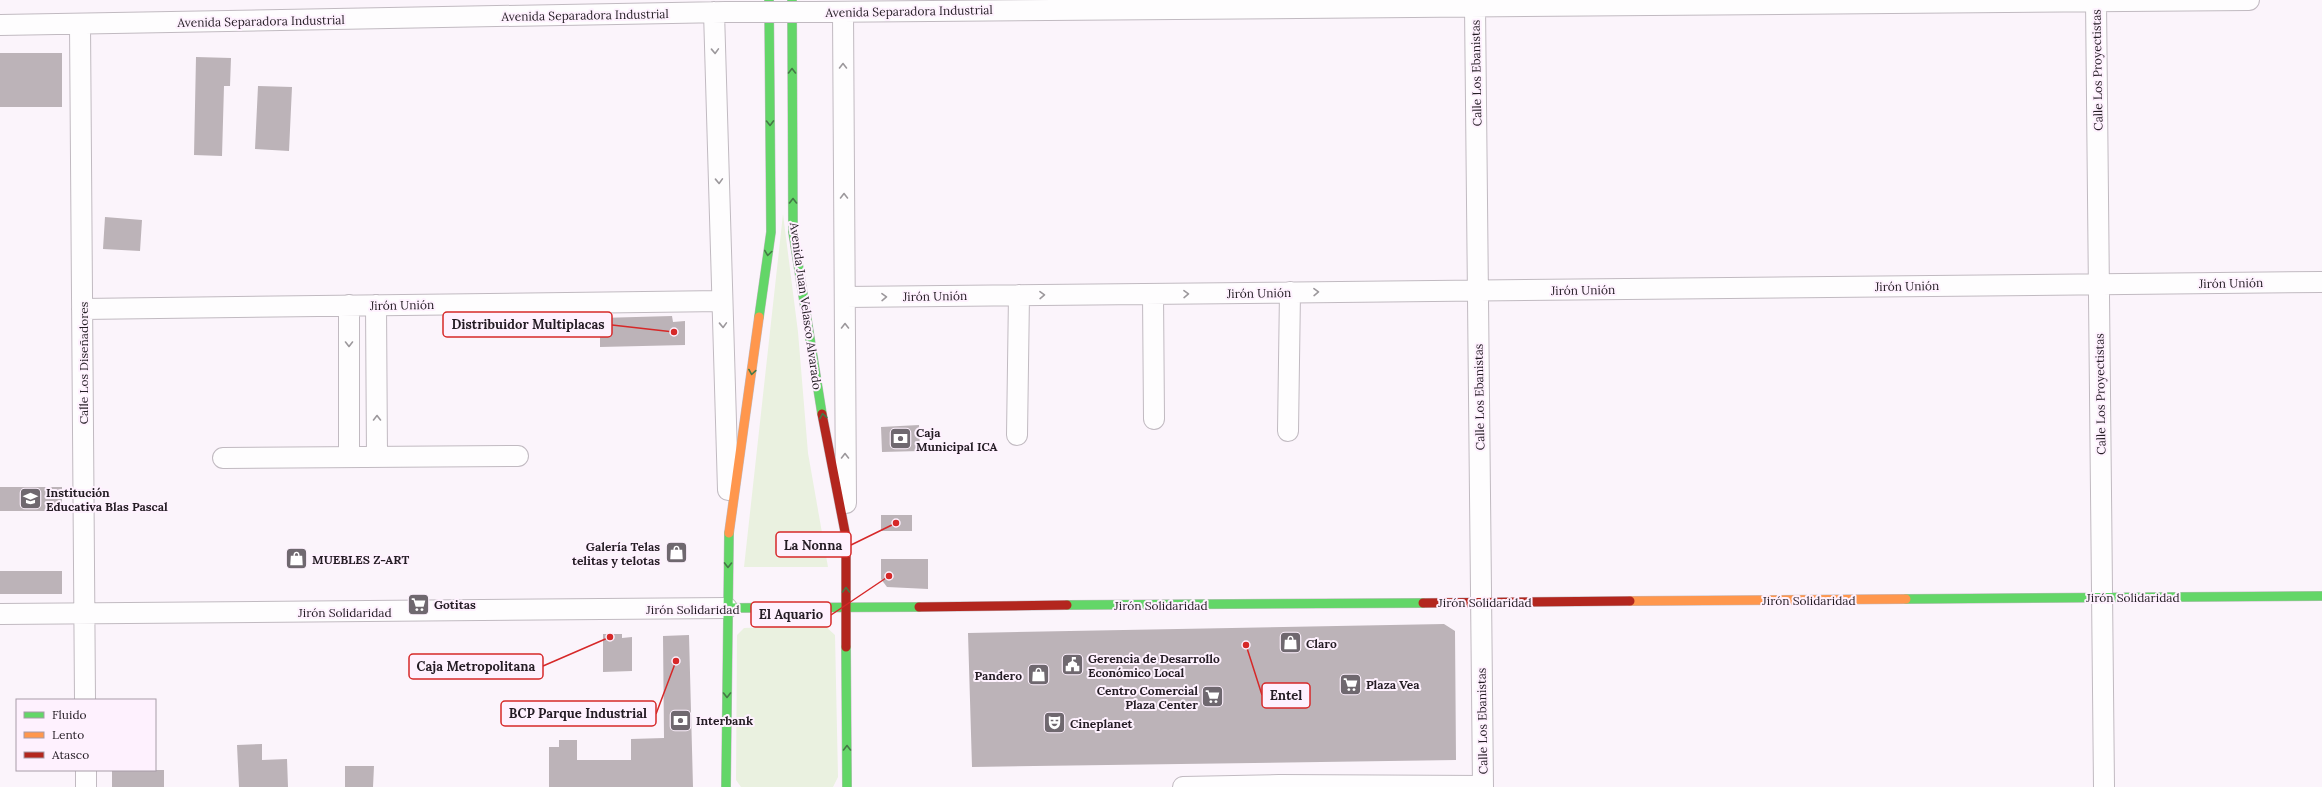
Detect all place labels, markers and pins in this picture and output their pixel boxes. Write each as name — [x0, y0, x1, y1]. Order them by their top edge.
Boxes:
callout: Distribuidor Multiplacas — [443, 312, 612, 337]
place label: Caja Municipal ICA — [916, 425, 998, 454]
bank icon: Caja Municipal ICA — [888, 426, 914, 452]
place label: Institución Educativa Blas Pascal — [46, 485, 168, 514]
school or university icon: Institución Educativa Blas Pascal — [18, 486, 44, 512]
callout: La Nonna — [776, 532, 851, 557]
place label: Galería Telas telitas y telotas — [572, 539, 660, 568]
shop icon: Galería Telas telitas y telotas — [663, 540, 689, 566]
shop icon: MUEBLES Z-ART — [283, 546, 309, 572]
place label: MUEBLES Z-ART — [312, 552, 410, 567]
supermarket icon: Gotitas — [406, 591, 432, 617]
place label: Gotitas — [434, 597, 476, 612]
callout: El Aquario — [751, 602, 831, 627]
shop icon: Claro — [1278, 630, 1304, 656]
place label: Claro — [1306, 636, 1337, 651]
place label: Gerencia de Desarrollo Económico Local — [1088, 651, 1220, 680]
public building icon: Gerencia de Desarrollo Económico Local — [1059, 652, 1085, 678]
callout: Caja Metropolitana — [409, 654, 543, 679]
shop icon: Pandero — [1025, 662, 1051, 688]
place label: Pandero — [974, 668, 1022, 683]
supermarket icon: Plaza Vea — [1338, 671, 1364, 697]
place label: Plaza Vea — [1366, 677, 1420, 692]
place label: Centro Comercial Plaza Center — [1097, 683, 1198, 712]
callout: Entel — [1262, 683, 1310, 708]
supermarket icon: Centro Comercial Plaza Center — [1200, 684, 1226, 710]
callout: BCP Parque Industrial — [501, 701, 656, 726]
bank icon: Interbank — [668, 707, 694, 733]
theatre icon: Cineplanet — [1041, 710, 1067, 736]
place label: Interbank — [696, 713, 753, 728]
place label: Cineplanet — [1070, 716, 1134, 731]

